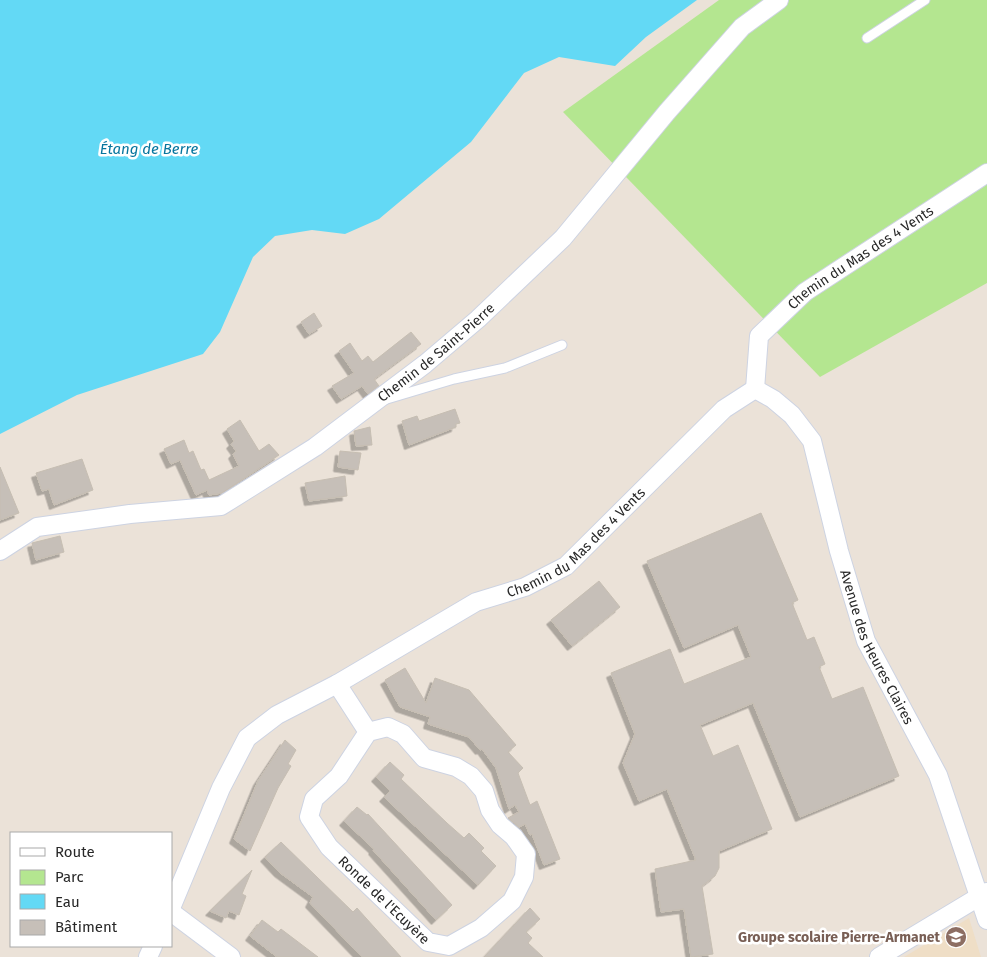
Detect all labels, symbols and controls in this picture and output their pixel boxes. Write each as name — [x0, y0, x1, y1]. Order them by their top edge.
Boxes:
water label: Étang de Berre — [100, 140, 199, 158]
street label: Chemin du Mas des 4 Vents — [784, 202, 937, 313]
street label: Chemin de Saint-Pierre — [374, 299, 498, 405]
street label: Chemin du Mas des 4 Vents — [505, 484, 649, 601]
street label: Avenue des Heures Claires — [837, 568, 918, 727]
legend — [10, 832, 172, 947]
text: Route — [55, 843, 95, 861]
street label: Ronde de l'Ecuyère — [335, 852, 433, 948]
text: Parc — [55, 868, 84, 886]
text: Eau — [55, 893, 80, 911]
text: Bâtiment — [55, 918, 118, 936]
school or university icon: Groupe scolaire Pierre-Armanet — [944, 925, 968, 949]
place label: Groupe scolaire Pierre-Armanet — [738, 929, 941, 946]

